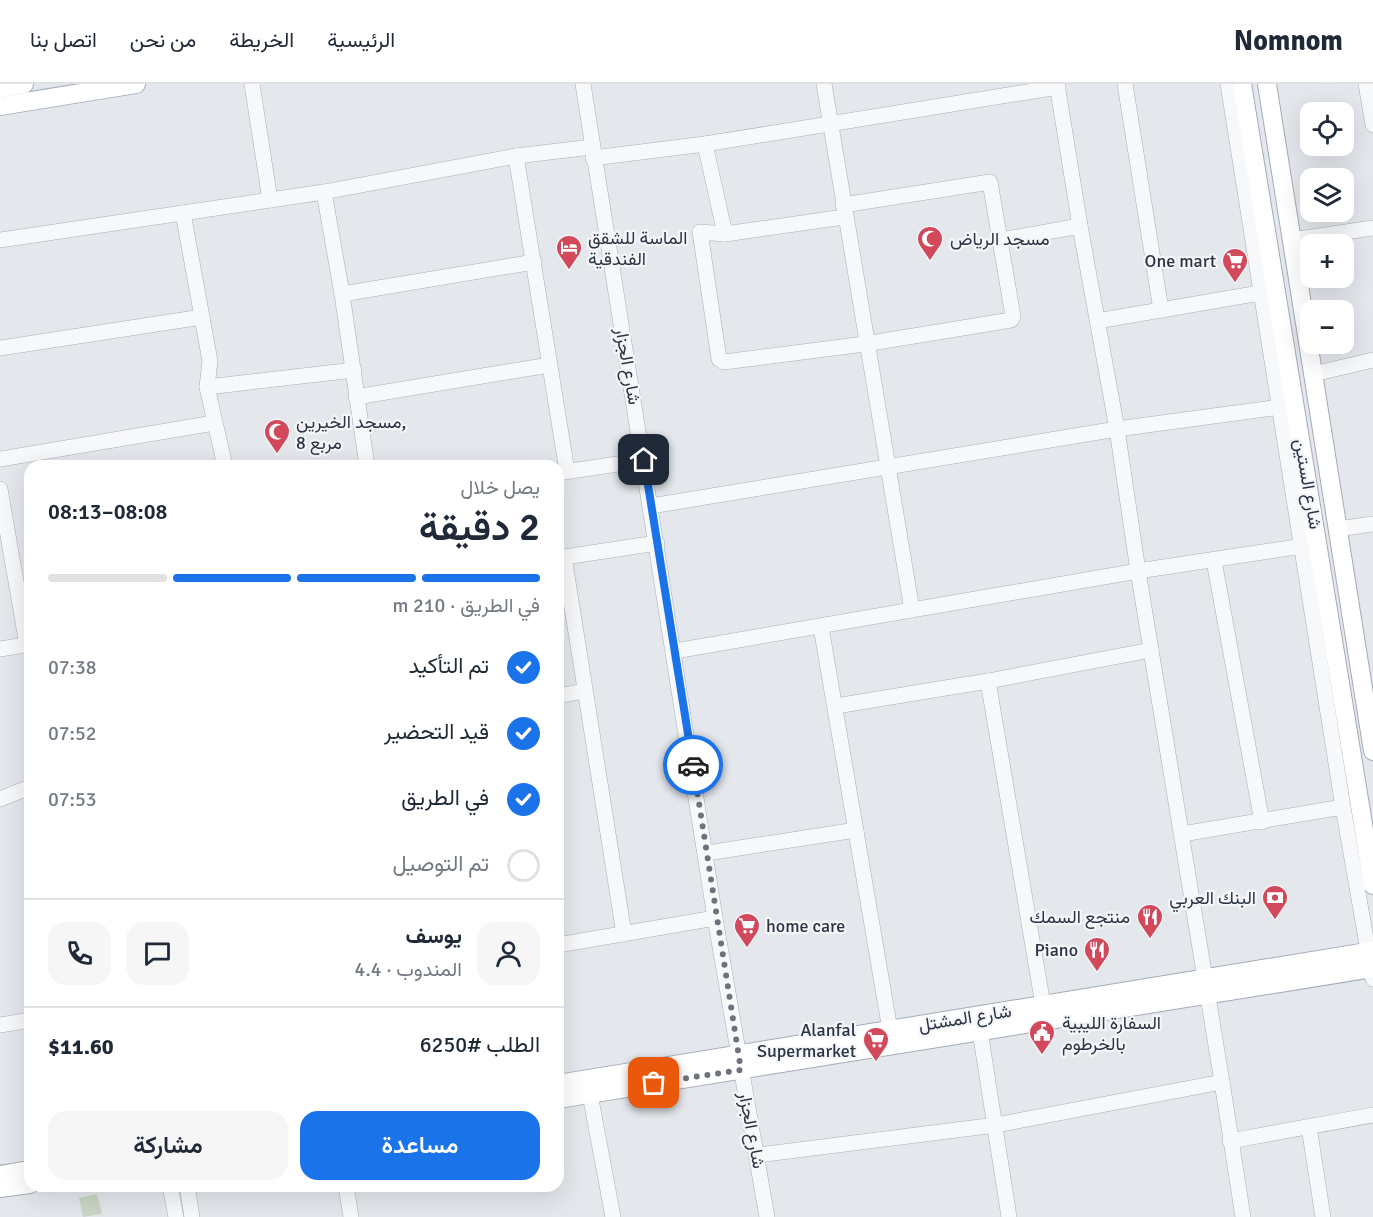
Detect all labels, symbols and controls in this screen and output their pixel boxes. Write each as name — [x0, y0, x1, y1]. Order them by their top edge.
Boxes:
text: Nomnom — [1234, 24, 1343, 58]
text: اتصل بنا — [30, 27, 97, 53]
text: من نحن — [130, 27, 196, 53]
text: الخريطة — [229, 27, 294, 53]
text: الرئيسية — [327, 27, 395, 53]
map controls — [1300, 102, 1354, 354]
button: locate — [1300, 102, 1354, 156]
button: layers — [1300, 168, 1354, 222]
mosque icon: مسجد الرياض — [915, 224, 945, 262]
place label: الماسة للشقق الفندقية — [588, 227, 687, 270]
place label: مسجد الرياض — [950, 228, 1050, 250]
hotel icon: الماسة للشقق الفندقية — [554, 233, 584, 271]
button: + — [1300, 234, 1354, 288]
supermarket icon: One mart — [1220, 246, 1250, 284]
place label: One mart — [1145, 250, 1216, 272]
button: − — [1300, 300, 1354, 354]
street label: شارع الجزار — [609, 325, 646, 406]
place label: مسجد الخيرين, مربع 8 — [296, 411, 406, 455]
mosque icon: مسجد الخيرين, مربع 8 — [262, 417, 292, 455]
pin — [618, 434, 669, 485]
street label: شارع الستين — [1288, 437, 1327, 531]
icon: home — [627, 443, 660, 476]
text: يصل خلال — [461, 475, 540, 500]
text: 08:08–08:13 — [48, 498, 167, 525]
text: 2 دقيقة — [419, 503, 540, 551]
text: في الطريق · 210 m — [393, 593, 540, 618]
icon: check — [507, 651, 540, 684]
text: تم التأكيد — [408, 652, 489, 679]
text: 07:38 — [48, 655, 97, 680]
icon: check — [507, 717, 540, 750]
text: قيد التحضير — [384, 718, 489, 745]
text: 07:52 — [48, 721, 97, 746]
courier — [663, 735, 723, 795]
icon: car — [677, 749, 710, 782]
icon: check — [507, 783, 540, 816]
text: في الطريق — [401, 784, 489, 811]
text: 07:53 — [48, 787, 97, 812]
text: تم التوصيل — [392, 850, 489, 877]
bank icon: البنك العربي — [1260, 883, 1290, 921]
place label: البنك العربي — [1169, 887, 1256, 913]
restaurant icon: منتجع السمك — [1135, 902, 1165, 940]
place label: منتجع السمك — [1030, 906, 1130, 929]
supermarket icon: home care — [732, 911, 762, 949]
place label: home care — [766, 915, 845, 937]
button: phone — [48, 922, 111, 985]
button: chat — [126, 922, 189, 985]
text: يوسف — [406, 922, 462, 949]
button: person — [477, 922, 540, 985]
restaurant icon: Piano — [1082, 935, 1112, 973]
place label: Piano — [1035, 939, 1078, 961]
text: المندوب · 4.4 — [355, 957, 462, 982]
street label: شارع المشتل — [917, 1000, 1013, 1037]
place label: السفارة الليبية بالخرطوم — [1062, 1012, 1161, 1056]
public building icon: السفارة الليبية بالخرطوم — [1027, 1018, 1057, 1056]
place label: Alanfal Supermarket — [757, 1019, 856, 1062]
supermarket icon: Alanfal Supermarket — [861, 1025, 891, 1063]
text: الطلب #6250 — [420, 1031, 540, 1058]
text: $11.60 — [48, 1033, 114, 1060]
pin — [628, 1057, 679, 1108]
icon: bag — [637, 1066, 670, 1099]
street label: شارع الجزار — [733, 1089, 770, 1171]
button: مشاركة — [48, 1111, 288, 1180]
button: مساعدة — [300, 1111, 540, 1180]

